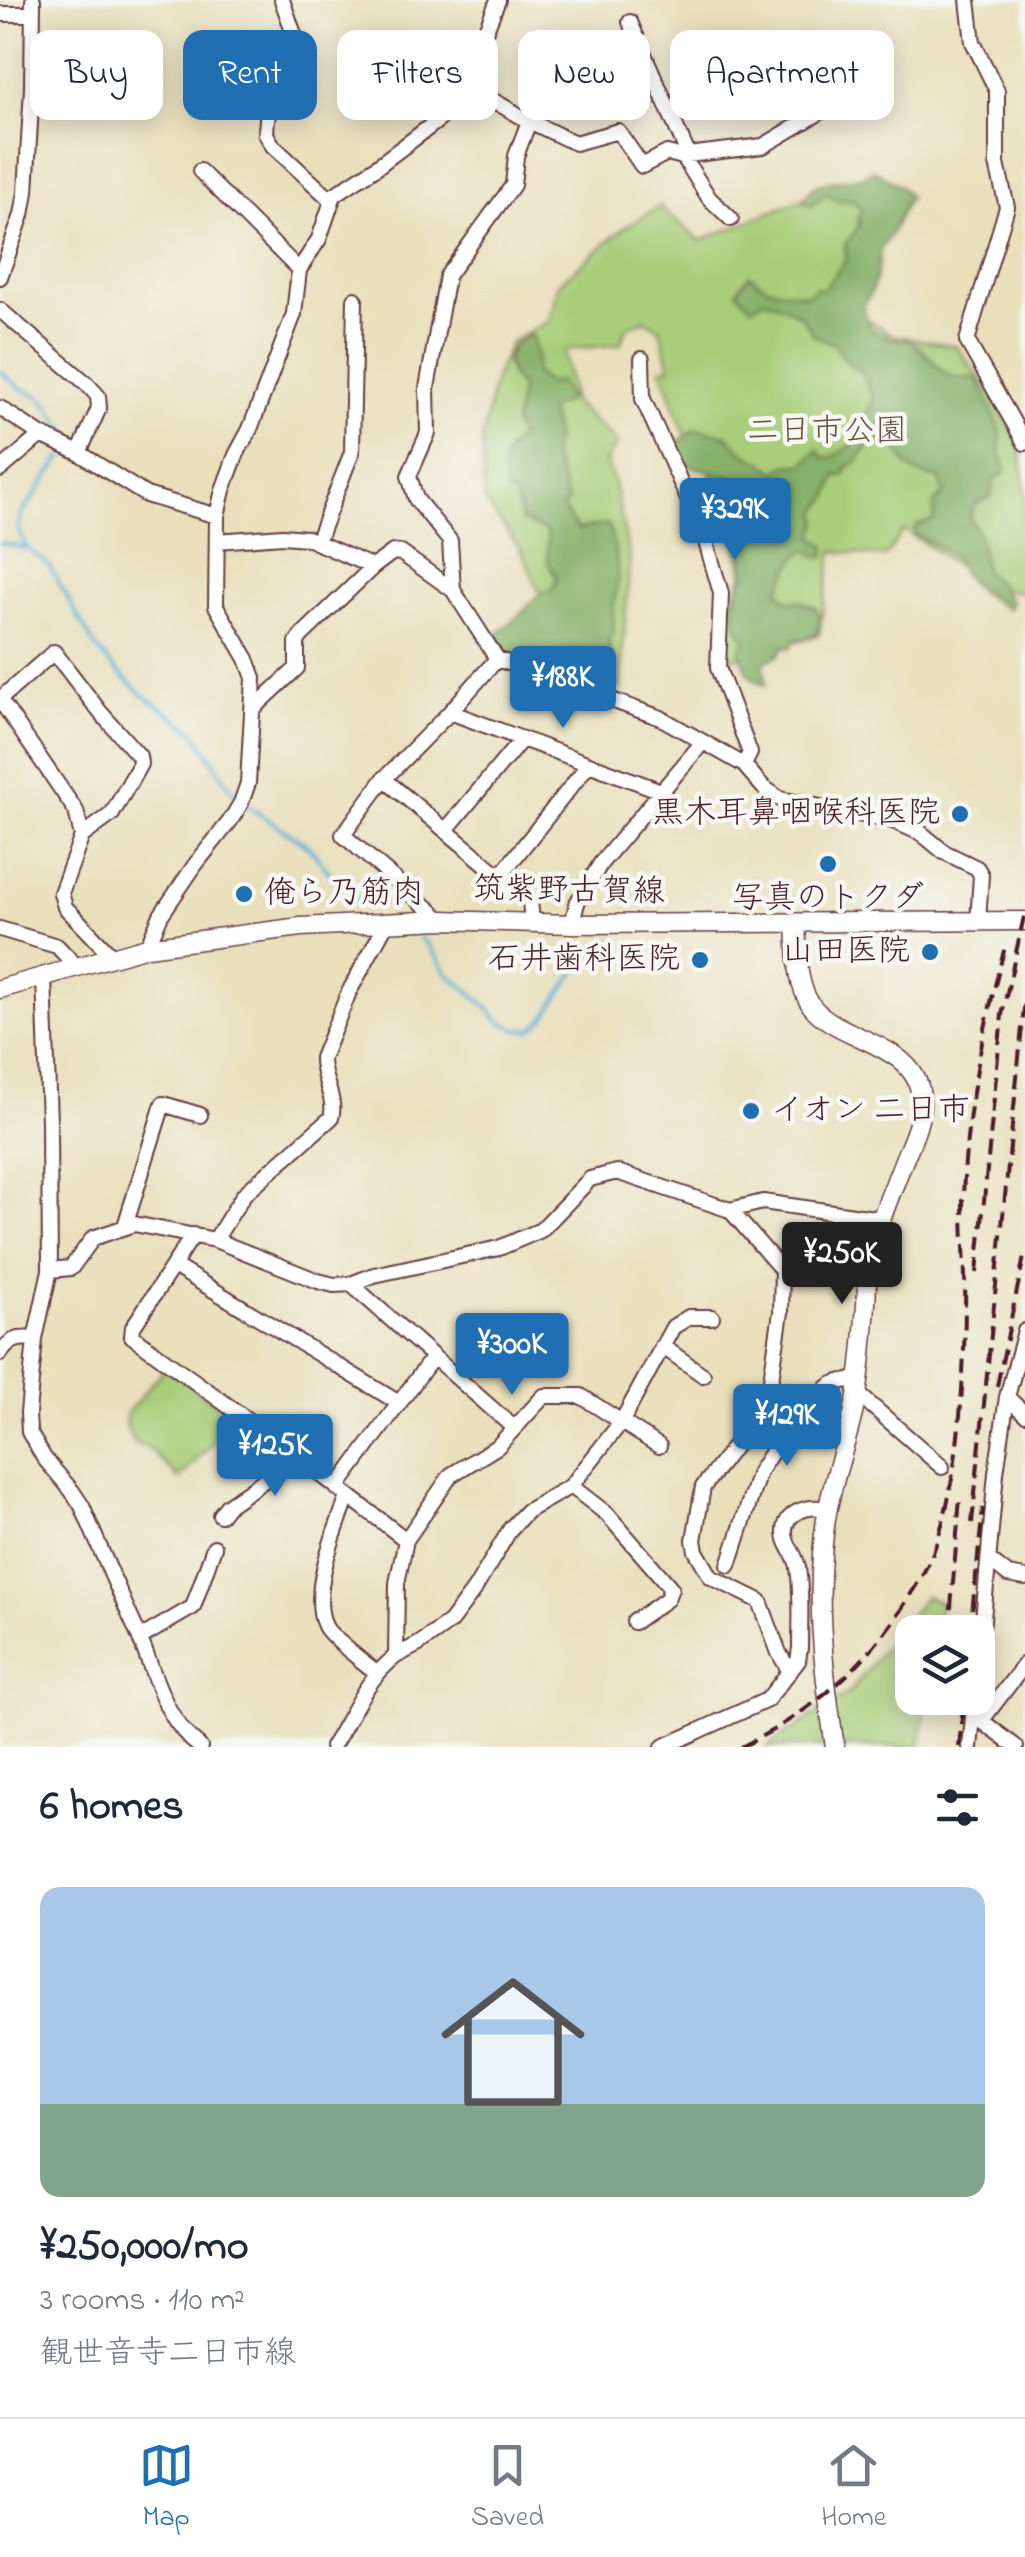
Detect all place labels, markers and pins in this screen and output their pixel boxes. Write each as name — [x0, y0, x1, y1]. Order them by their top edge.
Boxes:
pin: ¥329K — [665, 478, 805, 563]
pin: ¥188K — [493, 646, 633, 731]
place label: 黒木耳鼻咽喉科医院 — [652, 791, 940, 838]
marker: 黒木耳鼻咽喉科医院 — [949, 803, 971, 825]
marker: 写真のトクダ — [817, 853, 839, 875]
place label: 俺ら乃筋肉 — [264, 871, 424, 918]
place label: 写真のトクダ — [732, 876, 924, 923]
marker: 俺ら乃筋肉 — [233, 883, 255, 905]
place label: 山田医院 — [782, 929, 910, 976]
place label: 石井歯科医院 — [488, 937, 680, 984]
marker: 山田医院 — [919, 941, 941, 963]
marker: 石井歯科医院 — [689, 949, 711, 971]
place label: イオン 二日市 — [771, 1088, 970, 1135]
marker: イオン 二日市 — [740, 1100, 762, 1122]
pin: ¥250K — [772, 1222, 912, 1307]
pin: ¥300K — [442, 1313, 582, 1398]
pin: ¥129K — [717, 1384, 857, 1469]
pin: ¥125K — [205, 1414, 345, 1499]

